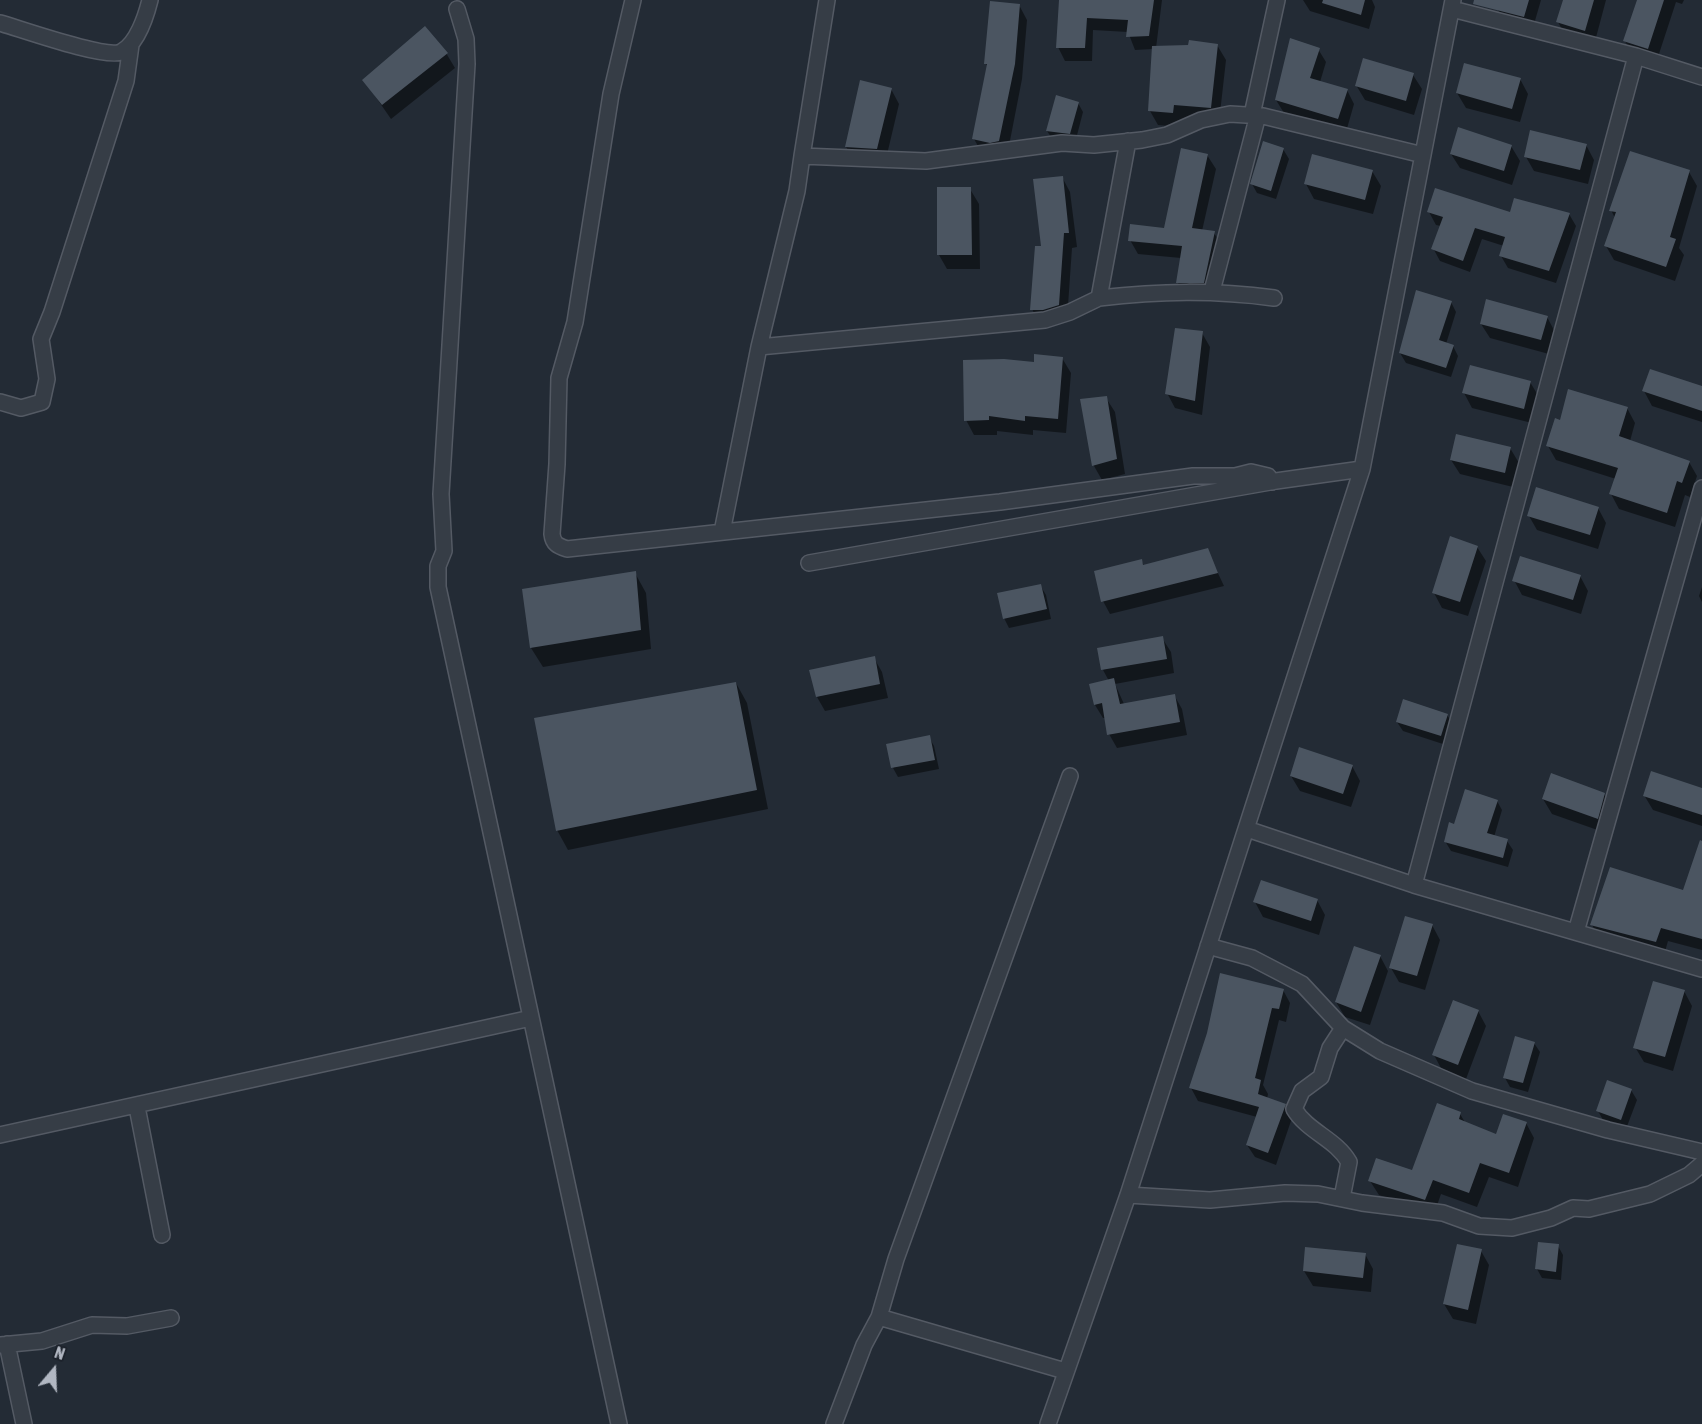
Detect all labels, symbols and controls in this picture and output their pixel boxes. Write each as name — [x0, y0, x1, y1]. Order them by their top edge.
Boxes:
north arrow — [24, 1340, 84, 1400]
text: N — [52, 1343, 67, 1363]

